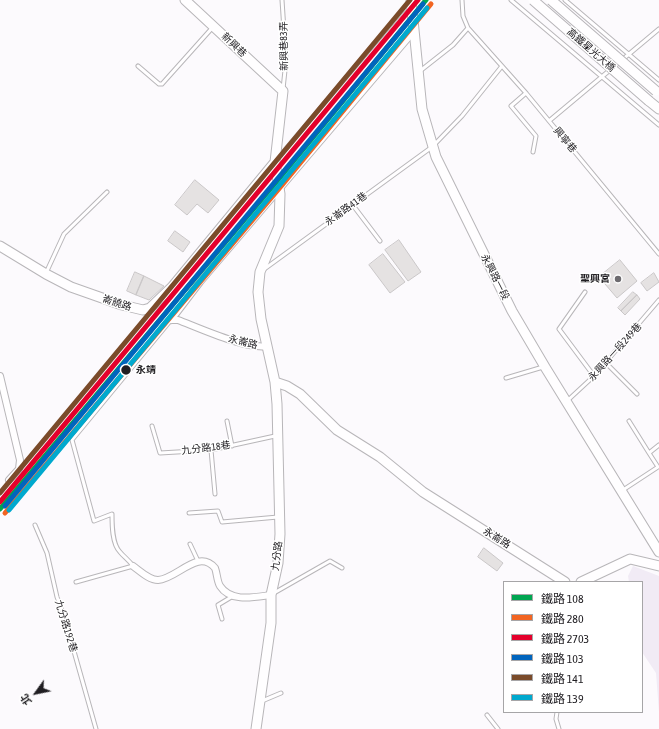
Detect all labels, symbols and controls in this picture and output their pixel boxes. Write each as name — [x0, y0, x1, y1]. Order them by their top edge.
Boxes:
street label: 新興巷83弄 — [278, 21, 290, 71]
street label: 高鐵星光大橋 — [564, 26, 618, 74]
street label: 新興巷 — [219, 30, 249, 60]
street label: 興寧巷 — [551, 125, 579, 155]
street label: 永崙路41巷 — [322, 190, 370, 228]
street label: 永興路一段 — [478, 252, 512, 302]
place label: 聖興宮 — [580, 273, 610, 285]
marker: 聖興宮 — [613, 274, 623, 284]
street label: 崙饒路 — [101, 293, 133, 313]
street label: 永興路一段249巷 — [586, 320, 644, 384]
street label: 永崙路 — [227, 333, 259, 351]
marker: 永靖 — [119, 363, 133, 377]
place label: 永靖 — [136, 364, 156, 376]
street label: 九分路18巷 — [181, 439, 231, 457]
street label: 永崙路 — [481, 525, 513, 551]
street label: 九分路 — [269, 540, 285, 572]
legend — [503, 581, 643, 713]
text: 鐵路 108 — [541, 592, 584, 606]
street label: 九分路192巷 — [52, 598, 80, 654]
text: 鐵路 280 — [541, 612, 584, 626]
text: 鐵路 2703 — [541, 632, 589, 646]
text: 鐵路 103 — [541, 652, 584, 666]
text: 鐵路 141 — [541, 672, 584, 686]
north arrow — [16, 673, 56, 713]
text: 北 — [18, 692, 34, 707]
text: 鐵路 139 — [541, 692, 584, 706]

